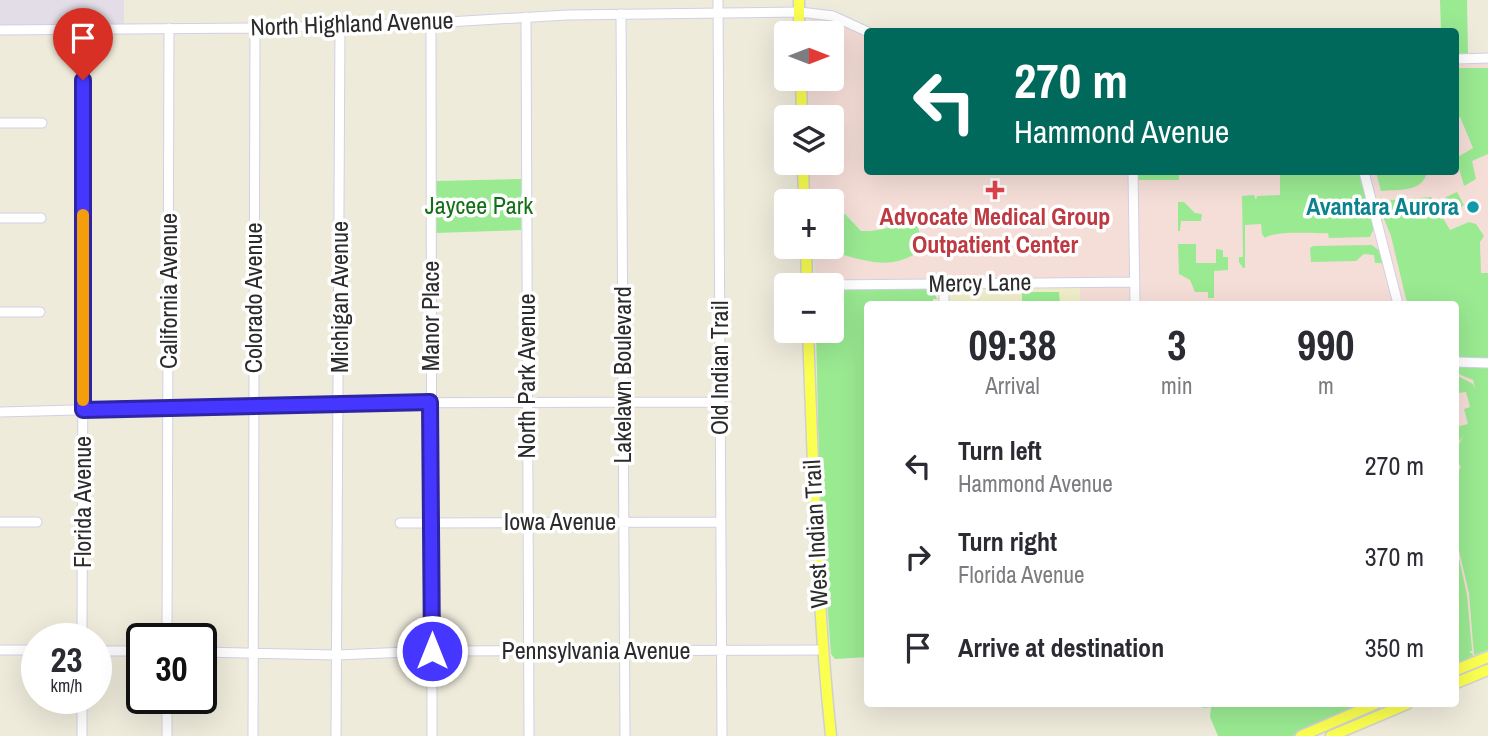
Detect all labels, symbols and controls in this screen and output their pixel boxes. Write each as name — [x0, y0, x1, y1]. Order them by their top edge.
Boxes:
street label: North Highland Avenue — [250, 3, 454, 43]
pin — [53, 8, 113, 80]
icon: arrive — [64, 19, 102, 57]
north arrow — [774, 21, 844, 91]
map controls — [774, 21, 844, 343]
text: 270 m — [1014, 47, 1128, 113]
icon: left — [899, 56, 990, 147]
button: layers — [774, 105, 844, 175]
text: Hammond Avenue — [1014, 110, 1229, 153]
marker: Advocate Medical Group Outpatient Center — [985, 180, 1005, 200]
park label: Jaycee Park — [425, 189, 533, 221]
button: + — [774, 189, 844, 259]
place label: Avantara Aurora — [1306, 190, 1459, 222]
marker: Avantara Aurora — [1465, 199, 1481, 215]
place label: Advocate Medical Group Outpatient Center — [880, 200, 1110, 260]
street label: California Avenue — [152, 213, 184, 369]
street label: Michigan Avenue — [323, 221, 355, 373]
street label: Colorado Avenue — [237, 223, 269, 373]
street label: Manor Place — [414, 261, 446, 371]
street label: Mercy Lane — [928, 265, 1032, 299]
button: − — [774, 273, 844, 343]
street label: Lakelawn Boulevard — [606, 286, 638, 464]
street label: North Park Avenue — [510, 294, 542, 458]
street label: Old Indian Trail — [703, 301, 735, 435]
text: 09:38 — [969, 317, 1057, 373]
text: 3 — [1167, 317, 1186, 373]
text: 990 — [1297, 317, 1355, 373]
text: Arrival — [985, 370, 1040, 401]
text: min — [1161, 370, 1193, 401]
text: m — [1318, 370, 1334, 401]
text: Turn left — [958, 433, 1042, 468]
street label: Florida Avenue — [66, 436, 98, 568]
icon: left — [899, 447, 937, 485]
text: 270 m — [1365, 448, 1424, 483]
street label: West Indian Trail — [795, 459, 835, 609]
text: Hammond Avenue — [958, 468, 1113, 499]
street label: Iowa Avenue — [504, 505, 616, 537]
text: Turn right — [958, 524, 1057, 559]
icon: right — [899, 538, 937, 576]
text: 370 m — [1365, 539, 1424, 574]
text: Florida Avenue — [958, 559, 1085, 590]
position arrow — [395, 614, 469, 688]
speed limit sign: 30 — [126, 623, 217, 714]
icon: arrive — [899, 629, 937, 667]
text: Arrive at destination — [958, 630, 1164, 665]
text: 350 m — [1365, 630, 1424, 665]
street label: Pennsylvania Avenue — [502, 634, 690, 666]
text: 23 — [51, 636, 82, 683]
text: km/h — [51, 673, 83, 698]

